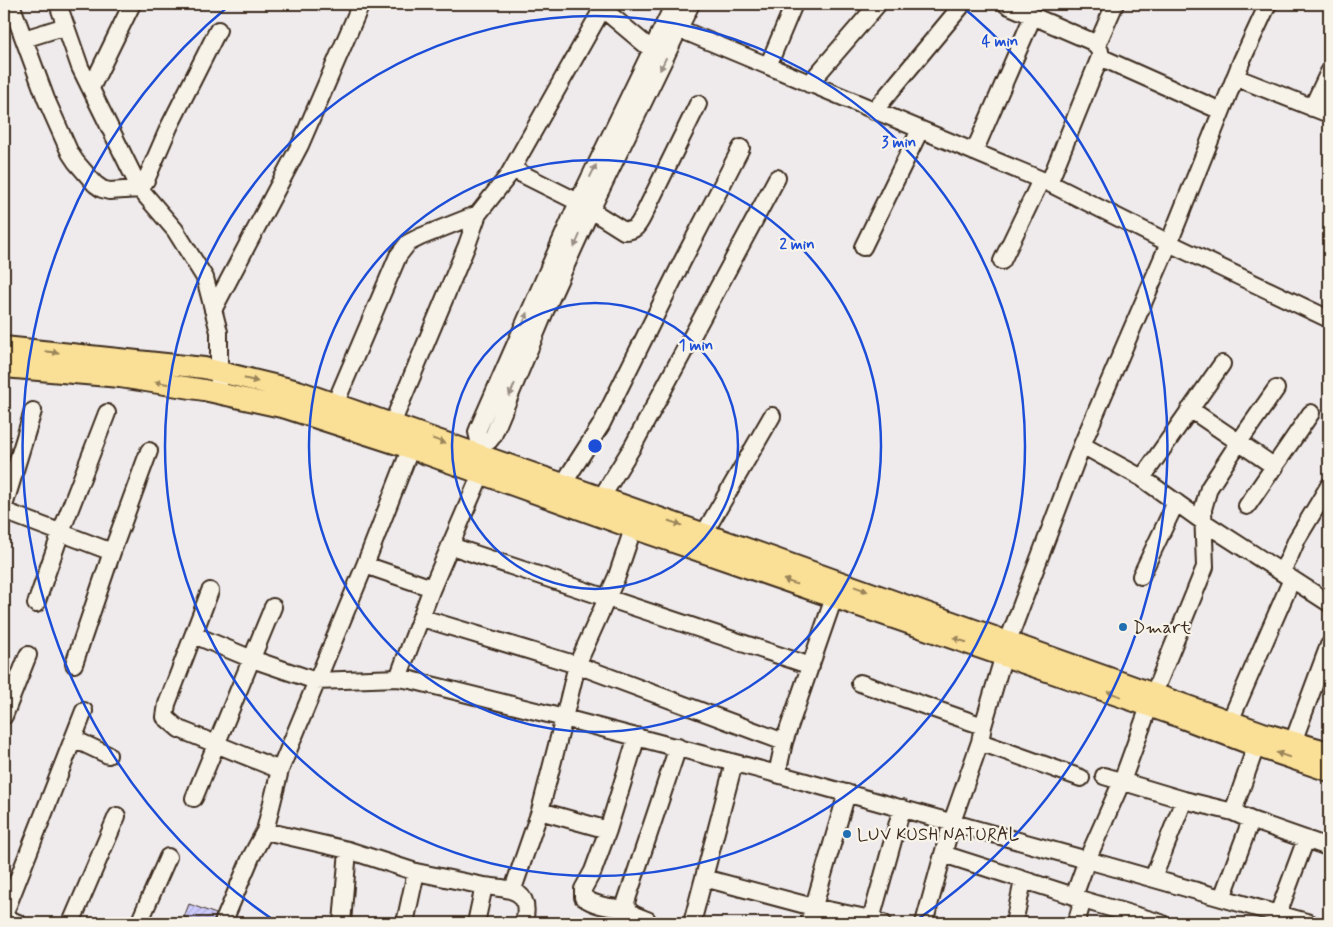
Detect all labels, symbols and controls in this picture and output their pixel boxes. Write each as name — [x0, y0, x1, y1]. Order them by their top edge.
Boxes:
text: 4 min — [982, 32, 1018, 52]
one-way arrow — [659, 57, 667, 71]
text: 3 min — [882, 133, 916, 153]
one-way arrow — [589, 164, 597, 178]
one-way arrow — [572, 234, 580, 248]
text: 2 min — [779, 235, 815, 255]
one-way arrow — [522, 312, 530, 326]
text: 1 min — [679, 336, 713, 356]
one-way arrow — [45, 348, 61, 356]
one-way arrow — [244, 376, 259, 384]
one-way arrow — [154, 379, 170, 387]
one-way arrow — [508, 383, 516, 398]
one-way arrow — [432, 437, 447, 445]
centre of rings — [586, 437, 604, 455]
one-way arrow — [668, 519, 683, 527]
one-way arrow — [783, 578, 798, 585]
one-way arrow — [854, 585, 869, 593]
place label: Dmart — [1133, 616, 1191, 640]
marker: Dmart — [1117, 621, 1129, 633]
one-way arrow — [953, 636, 968, 643]
one-way arrow — [1106, 690, 1121, 698]
one-way arrow — [1275, 751, 1290, 759]
place label: LUV KUSH NATURAL — [857, 823, 1020, 847]
marker: LUV KUSH NATURAL — [841, 828, 853, 840]

